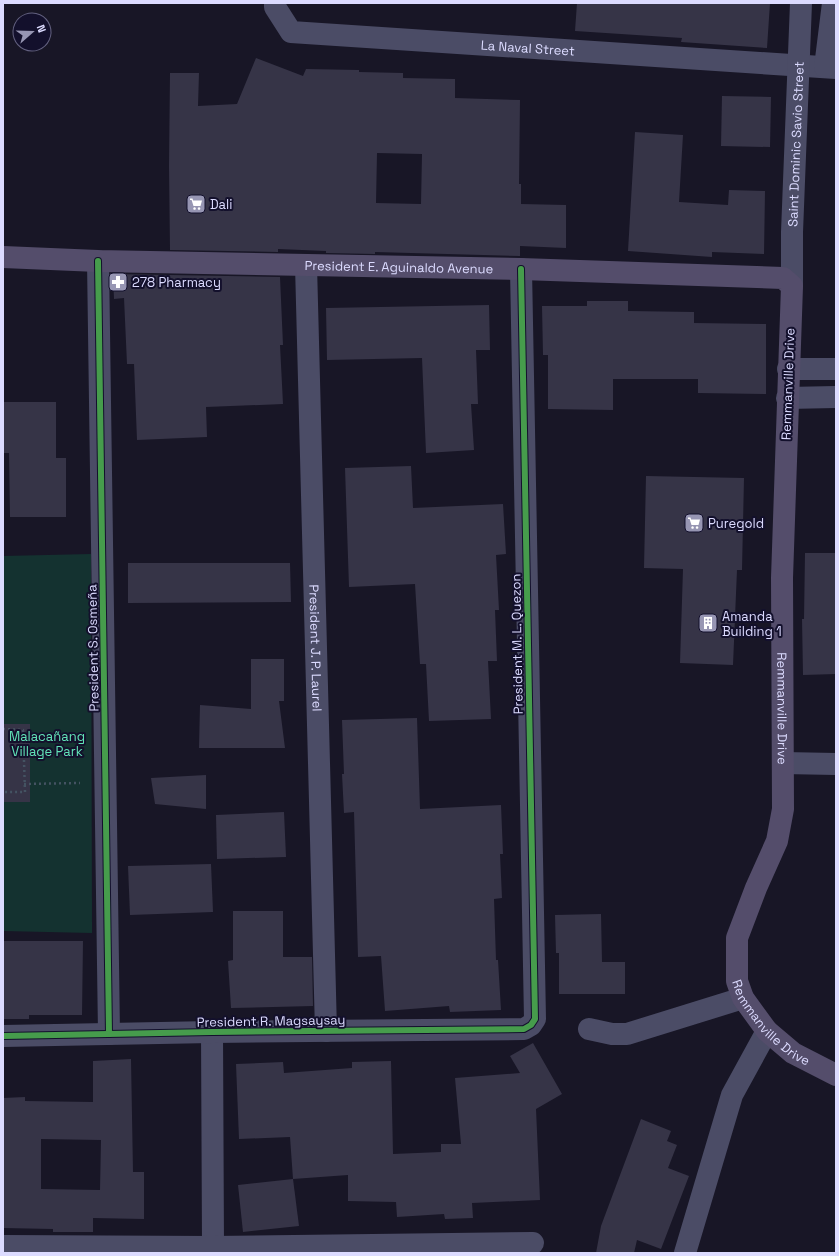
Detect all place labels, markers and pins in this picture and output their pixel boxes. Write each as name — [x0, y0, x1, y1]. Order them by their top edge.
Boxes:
supermarket icon: Dali — [185, 193, 207, 215]
place label: Dali — [210, 196, 232, 213]
pharmacy icon: 278 Pharmacy — [107, 271, 129, 293]
place label: 278 Pharmacy — [132, 274, 221, 291]
supermarket icon: Puregold — [683, 512, 705, 534]
place label: Puregold — [708, 515, 764, 532]
place label: Amanda Building 1 — [722, 608, 782, 640]
building icon: Amanda Building 1 — [697, 612, 719, 634]

